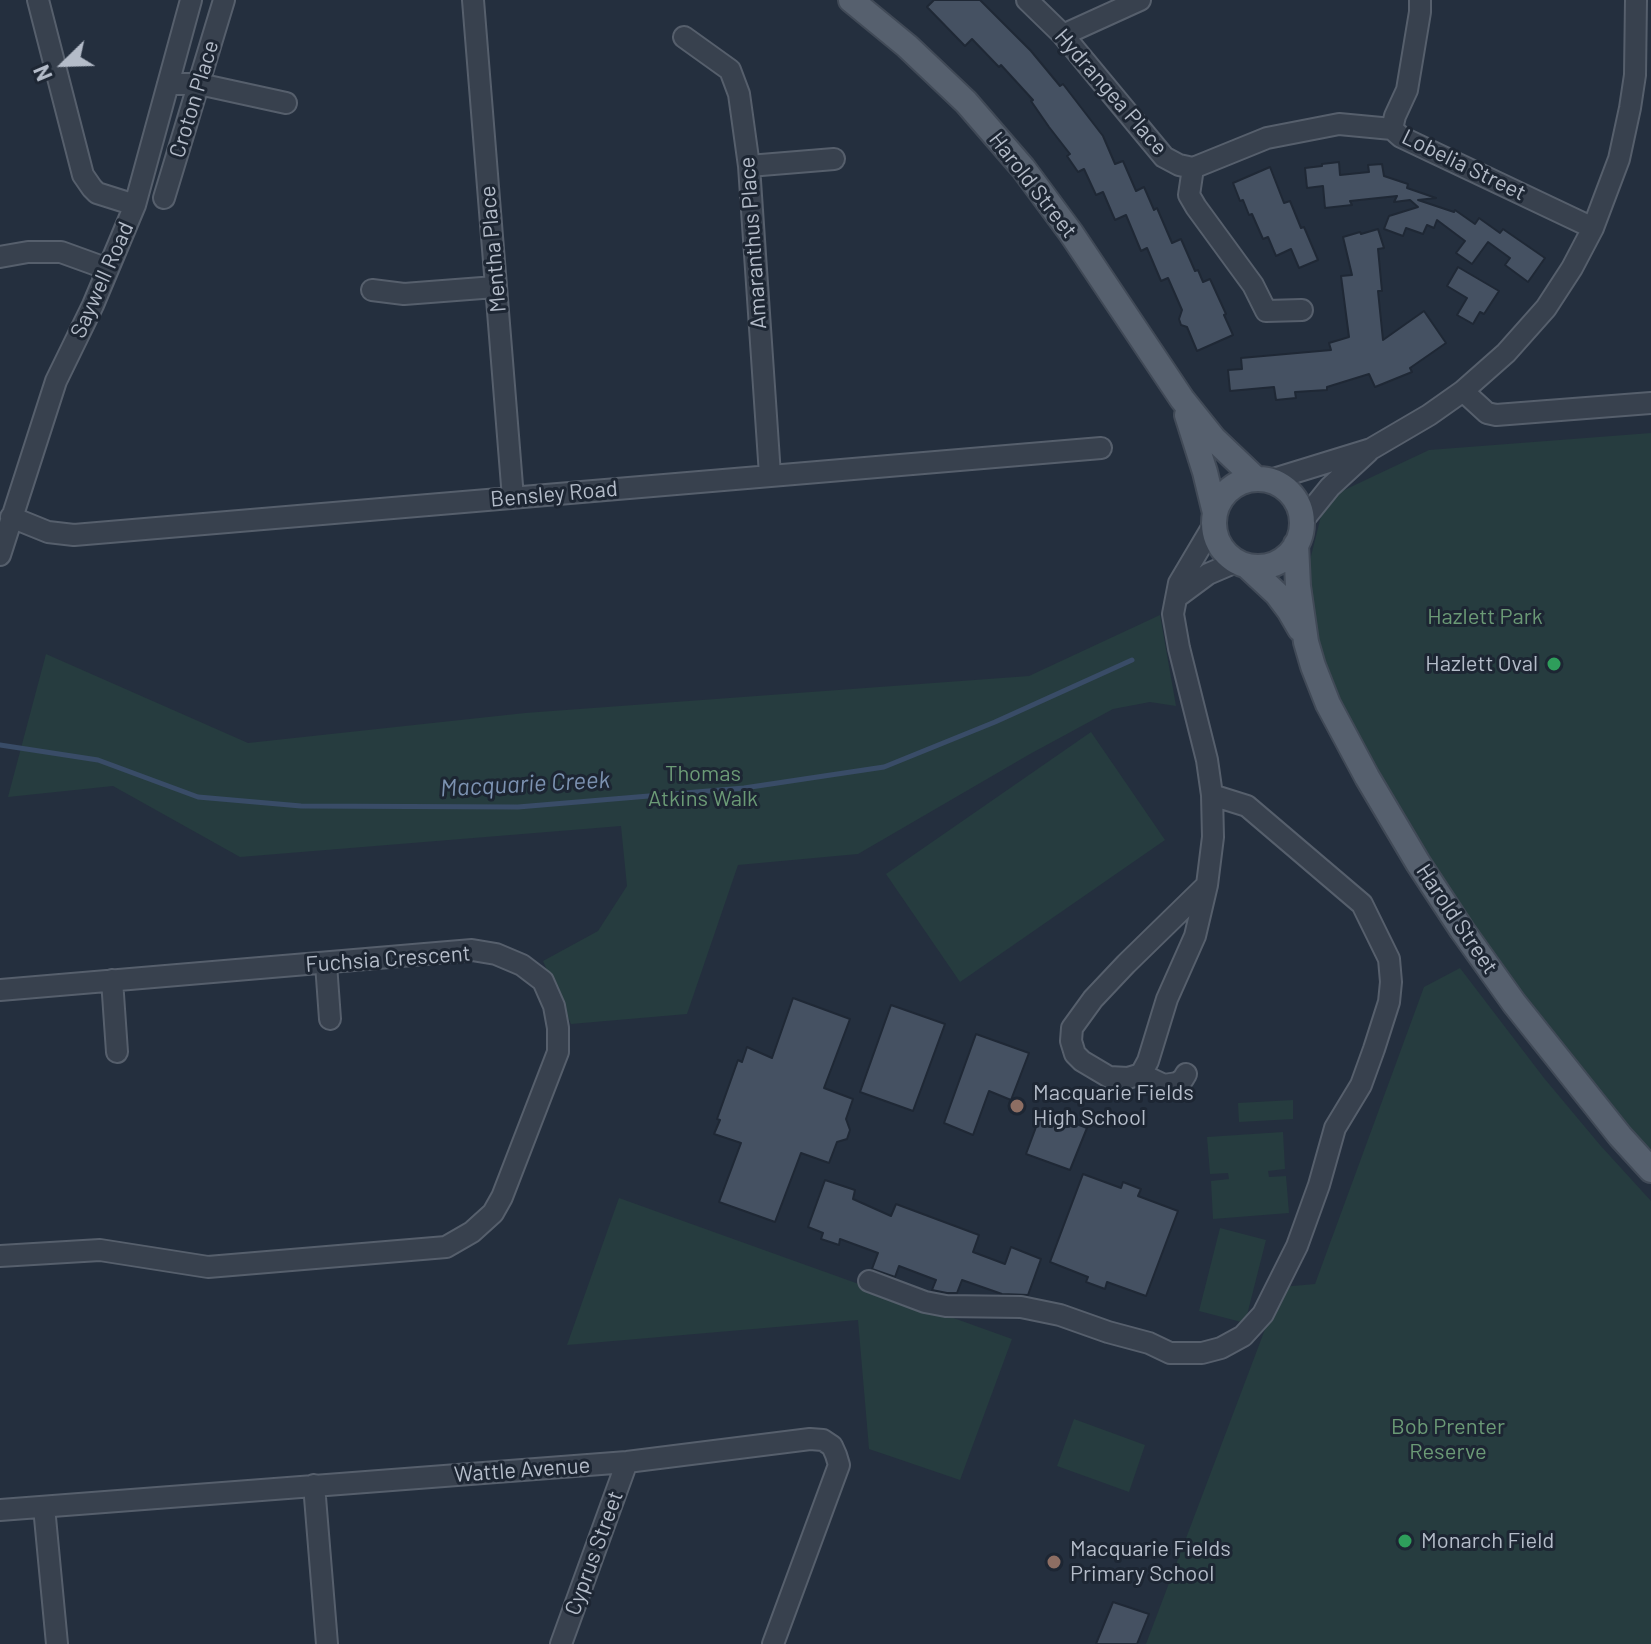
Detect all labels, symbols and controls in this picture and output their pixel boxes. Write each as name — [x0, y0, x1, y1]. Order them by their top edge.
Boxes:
street label: Hydrangea Place — [1049, 23, 1173, 161]
north arrow — [24, 24, 104, 104]
street label: Croton Place — [164, 37, 224, 161]
text: N — [27, 62, 57, 85]
street label: Lobelia Street — [1398, 124, 1530, 206]
street label: Harold Street — [983, 127, 1083, 243]
street label: Amaranthus Place — [734, 156, 772, 330]
street label: Mentha Place — [474, 184, 512, 314]
street label: Saywell Road — [65, 218, 139, 342]
street label: Bensley Road — [489, 475, 619, 513]
park label: Hazlett Park — [1427, 604, 1543, 630]
place label: Hazlett Oval — [1425, 651, 1538, 677]
marker: Hazlett Oval — [1545, 655, 1563, 673]
park label: Thomas Atkins Walk — [648, 761, 758, 812]
water label: Macquarie Creek — [439, 765, 611, 803]
street label: Harold Street — [1411, 859, 1503, 979]
street label: Fuchsia Crescent — [305, 940, 471, 978]
place label: Macquarie Fields High School — [1033, 1080, 1194, 1132]
marker: Macquarie Fields High School — [1008, 1097, 1026, 1115]
park label: Bob Prenter Reserve — [1391, 1414, 1505, 1466]
street label: Wattle Avenue — [453, 1452, 591, 1488]
street label: Cyprus Street — [559, 1487, 629, 1619]
place label: Monarch Field — [1421, 1528, 1554, 1554]
marker: Monarch Field — [1396, 1532, 1414, 1550]
place label: Macquarie Fields Primary School — [1070, 1536, 1231, 1588]
marker: Macquarie Fields Primary School — [1045, 1553, 1063, 1571]

